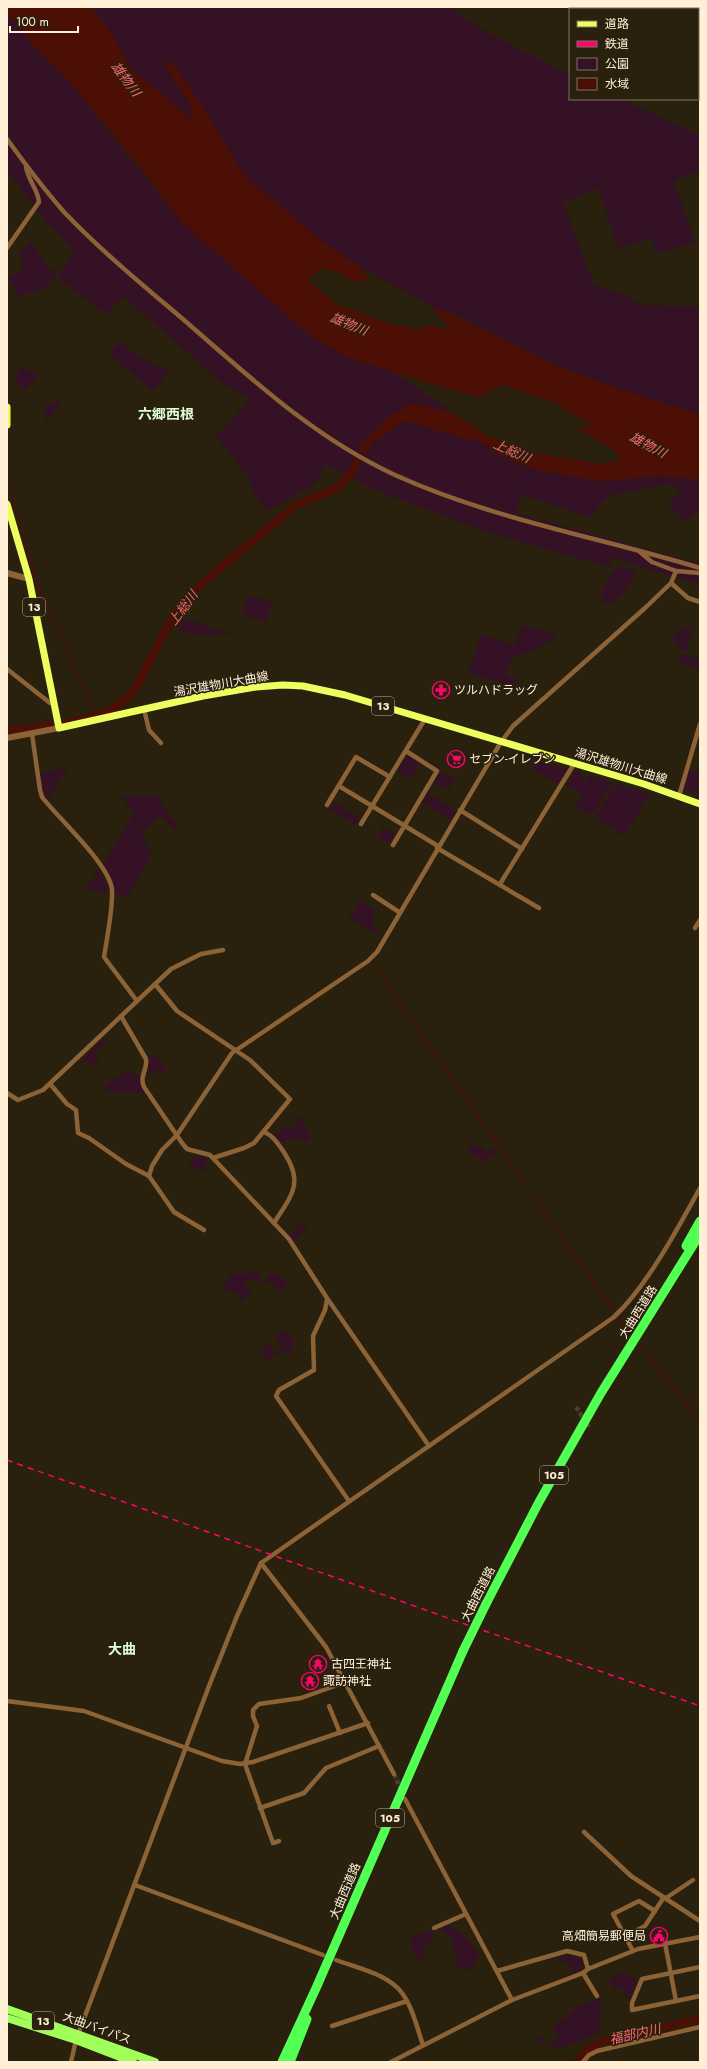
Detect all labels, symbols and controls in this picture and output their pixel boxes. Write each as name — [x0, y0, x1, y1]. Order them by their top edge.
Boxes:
scale bar — [10, 8, 78, 34]
legend — [569, 8, 699, 100]
text: 100 m — [16, 13, 49, 31]
text: 道路 — [605, 15, 629, 33]
text: 鉄道 — [605, 35, 629, 53]
text: 公園 — [605, 55, 629, 73]
water label: 雄物川 — [107, 58, 147, 102]
text: 水域 — [605, 75, 629, 93]
water label: 雄物川 — [327, 308, 372, 341]
district label: 六郷西根 — [138, 404, 194, 424]
water label: 雄物川 — [626, 427, 671, 463]
water label: 上総川 — [490, 434, 535, 468]
water label: 上総川 — [164, 585, 204, 629]
road number: 13 — [23, 598, 45, 616]
street label: 湯沢雄物川大曲線 — [172, 667, 270, 701]
pharmacy icon: ツルハドラッグ — [431, 680, 451, 700]
place label: ツルハドラッグ — [454, 681, 538, 699]
road number: 13 — [372, 697, 394, 715]
street label: 湯沢雄物川大曲線 — [572, 743, 670, 789]
supermarket icon: セブン-イレブン — [446, 749, 466, 769]
place label: セブン-イレブン — [469, 750, 556, 768]
street label: 大曲西道路 — [614, 1282, 662, 1342]
road number: 105 — [540, 1466, 568, 1484]
street label: 大曲西道路 — [456, 1563, 500, 1625]
district label: 大曲 — [108, 1639, 136, 1659]
temple icon: 古四王神社 — [308, 1654, 328, 1674]
place label: 古四王神社 — [331, 1655, 391, 1673]
temple icon: 諏訪神社 — [300, 1671, 320, 1691]
place label: 諏訪神社 — [323, 1672, 371, 1690]
road number: 105 — [376, 1809, 404, 1827]
street label: 大曲西道路 — [325, 1860, 365, 1922]
public building icon: 高畑簡易郵便局 — [649, 1926, 669, 1946]
place label: 高畑簡易郵便局 — [562, 1927, 646, 1945]
street label: 大曲バイパス — [60, 2007, 134, 2049]
road number: 13 — [32, 2012, 54, 2030]
water label: 福部内川 — [608, 2018, 664, 2049]

